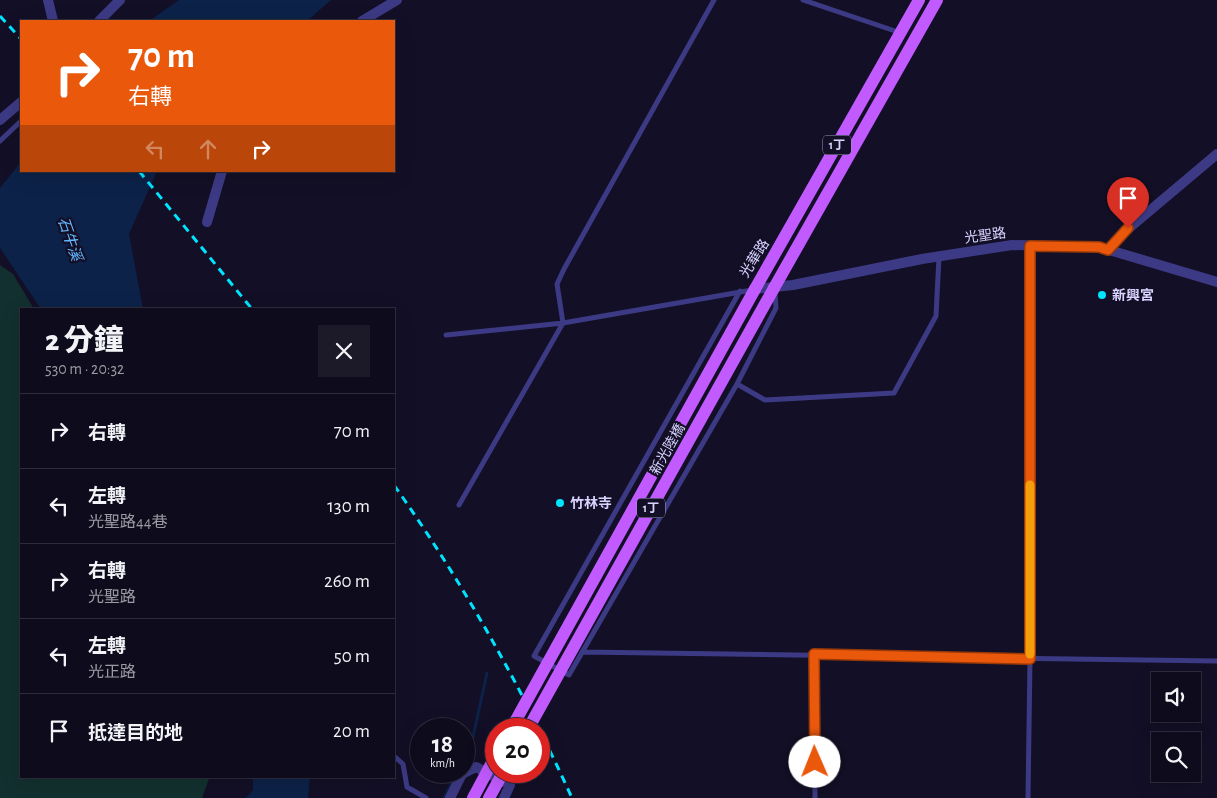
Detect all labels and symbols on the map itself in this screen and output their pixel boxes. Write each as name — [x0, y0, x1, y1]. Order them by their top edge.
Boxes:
road number: 1丁 — [823, 136, 851, 154]
pin — [1107, 177, 1149, 228]
water label: 石牛溪 — [55, 215, 86, 265]
street label: 光聖路 — [963, 225, 1007, 246]
street label: 光華路 — [737, 236, 772, 280]
place label: 新興宮 — [1112, 287, 1154, 303]
marker: 新興宮 — [1096, 289, 1108, 301]
street label: 新光陸橋 — [647, 421, 688, 477]
place label: 竹林寺 — [570, 496, 612, 511]
marker: 竹林寺 — [554, 497, 566, 509]
road number: 1丁 — [637, 498, 665, 518]
speed limit sign: 20 — [485, 718, 550, 783]
position arrow — [788, 735, 840, 787]

